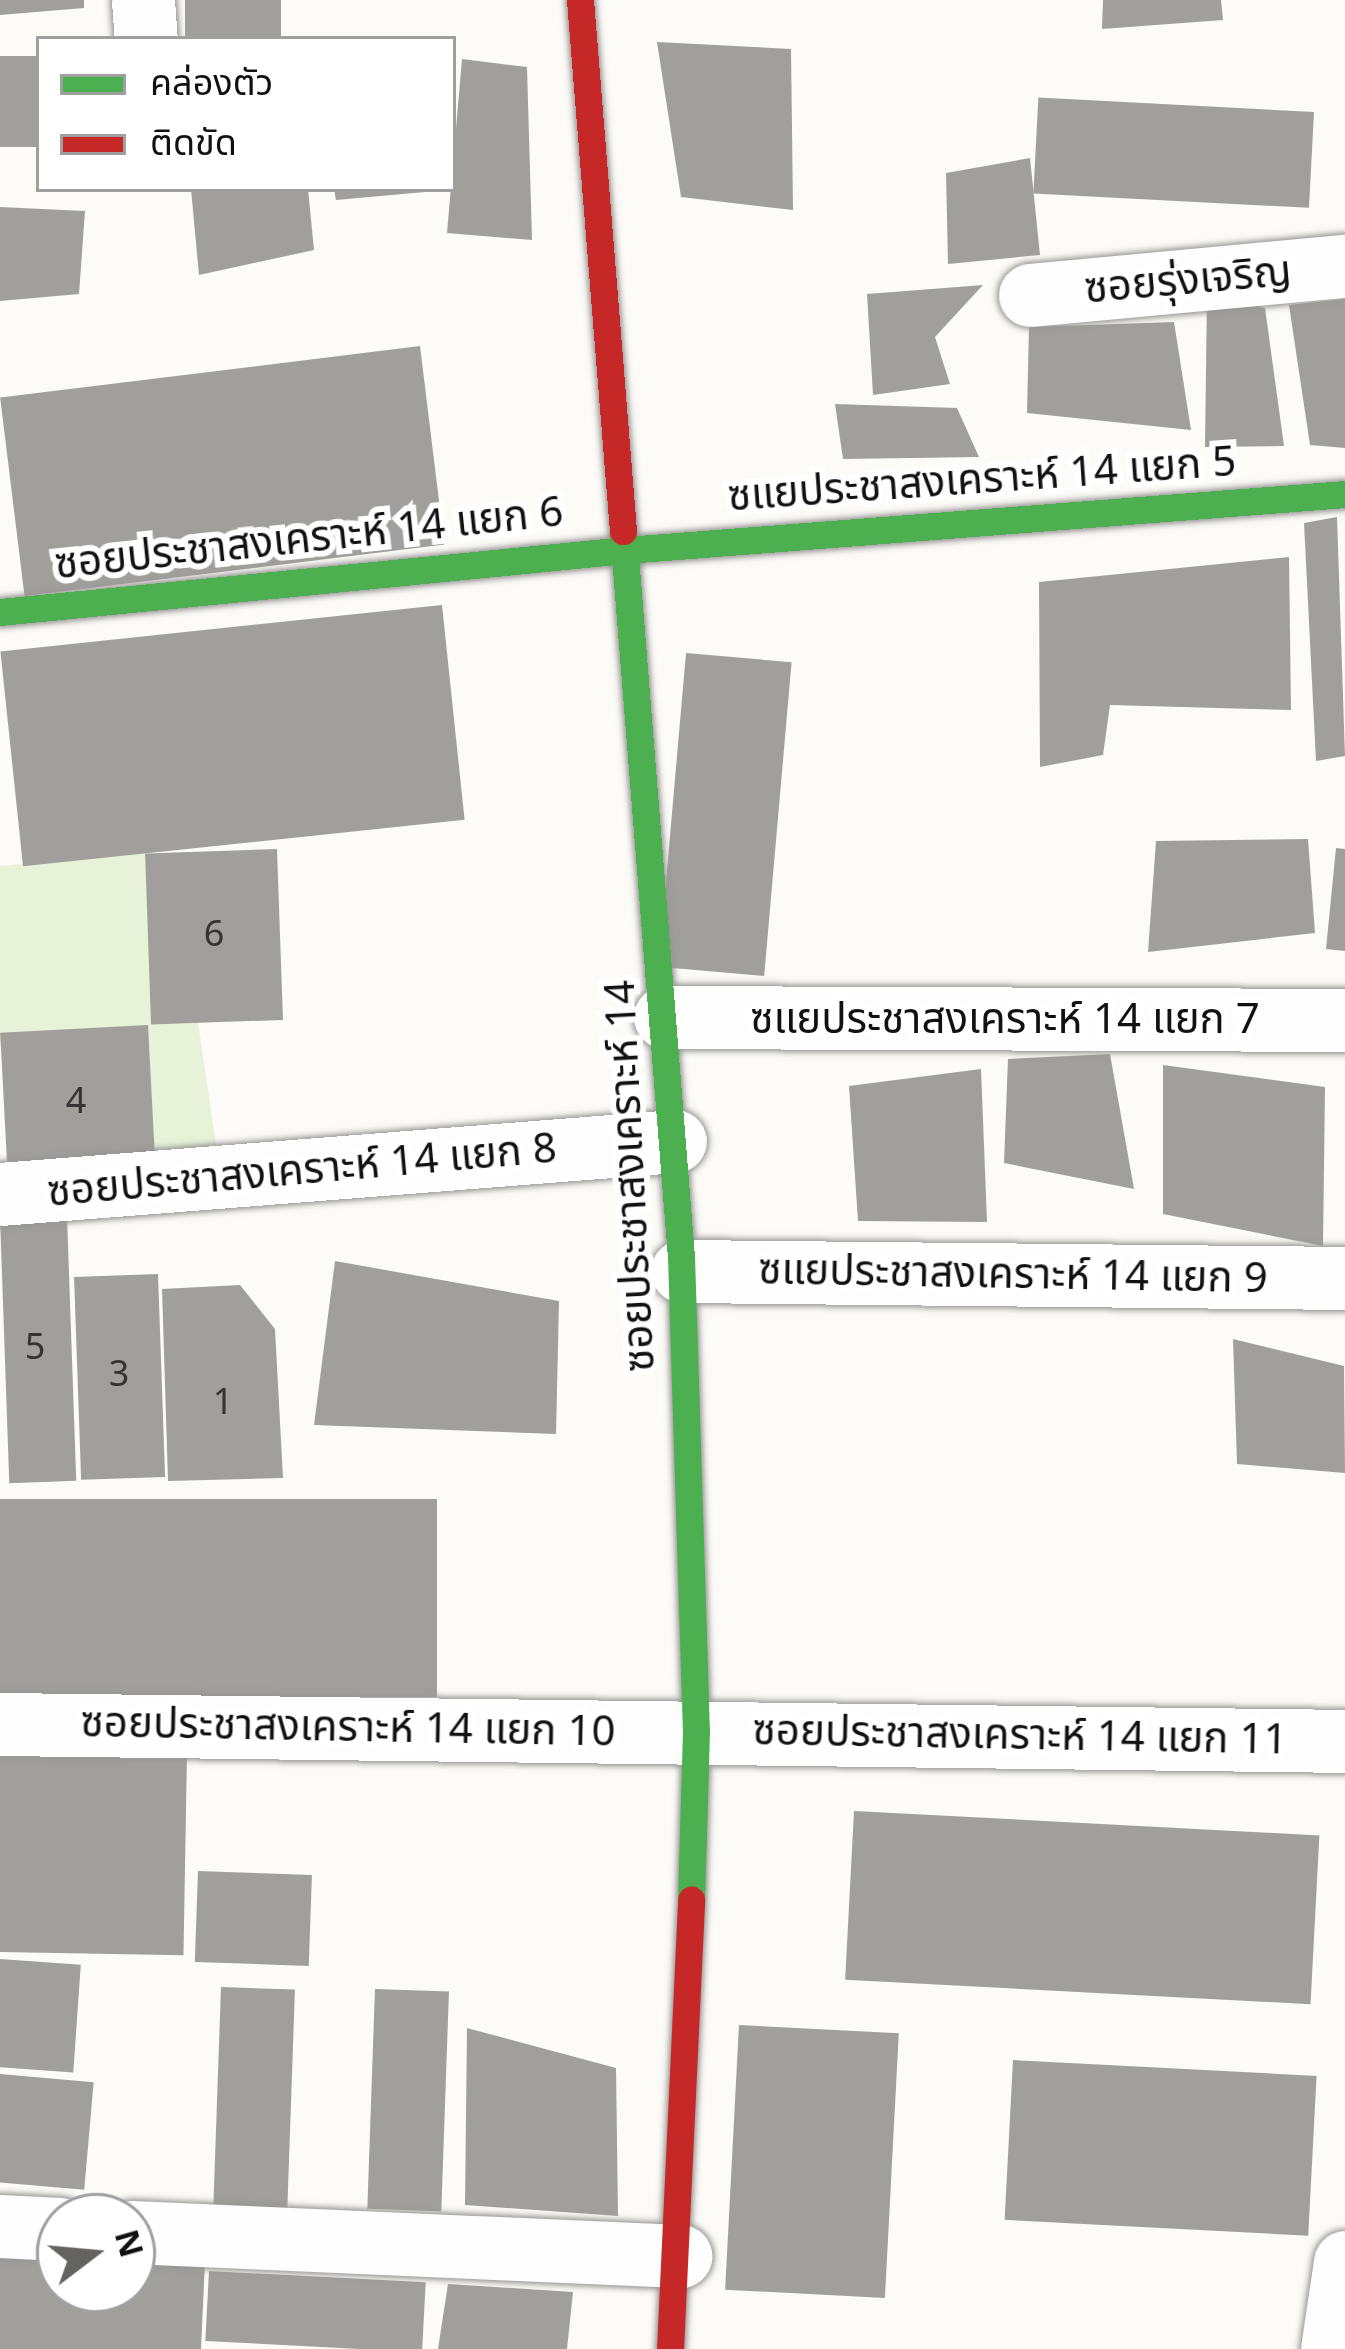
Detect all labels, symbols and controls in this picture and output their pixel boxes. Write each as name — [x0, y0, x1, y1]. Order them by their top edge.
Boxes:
legend — [36, 36, 456, 192]
text: คล่องตัว — [150, 57, 273, 111]
text: ติดขัด — [150, 117, 237, 171]
street label: ซอยรุ่งเจริญ — [1082, 247, 1294, 315]
street label: ซแยประชาสงเคราะห์ 14 แยก 5 — [726, 437, 1238, 523]
street label: ซอยประชาสงเคราะห์ 14 แยก 6 — [52, 487, 566, 591]
house number: 6 — [204, 914, 224, 958]
street label: ซอยประชาสงเคราะห์ 14 — [596, 979, 666, 1373]
street label: ซแยประชาสงเคราะห์ 14 แยก 7 — [750, 995, 1260, 1045]
house number: 4 — [66, 1081, 86, 1125]
street label: ซอยประชาสงเคราะห์ 14 แยก 8 — [45, 1124, 559, 1218]
street label: ซแยประชาสงเคราะห์ 14 แยก 9 — [758, 1245, 1268, 1305]
house number: 5 — [25, 1327, 45, 1371]
house number: 3 — [109, 1354, 129, 1398]
house number: 1 — [213, 1382, 233, 1426]
street label: ซอยประชาสงเคราะห์ 14 แยก 10 — [80, 1698, 616, 1758]
street label: ซอยประชาสงเคราะห์ 14 แยก 11 — [752, 1706, 1288, 1766]
north arrow — [36, 2193, 156, 2313]
text: N — [100, 2224, 155, 2264]

